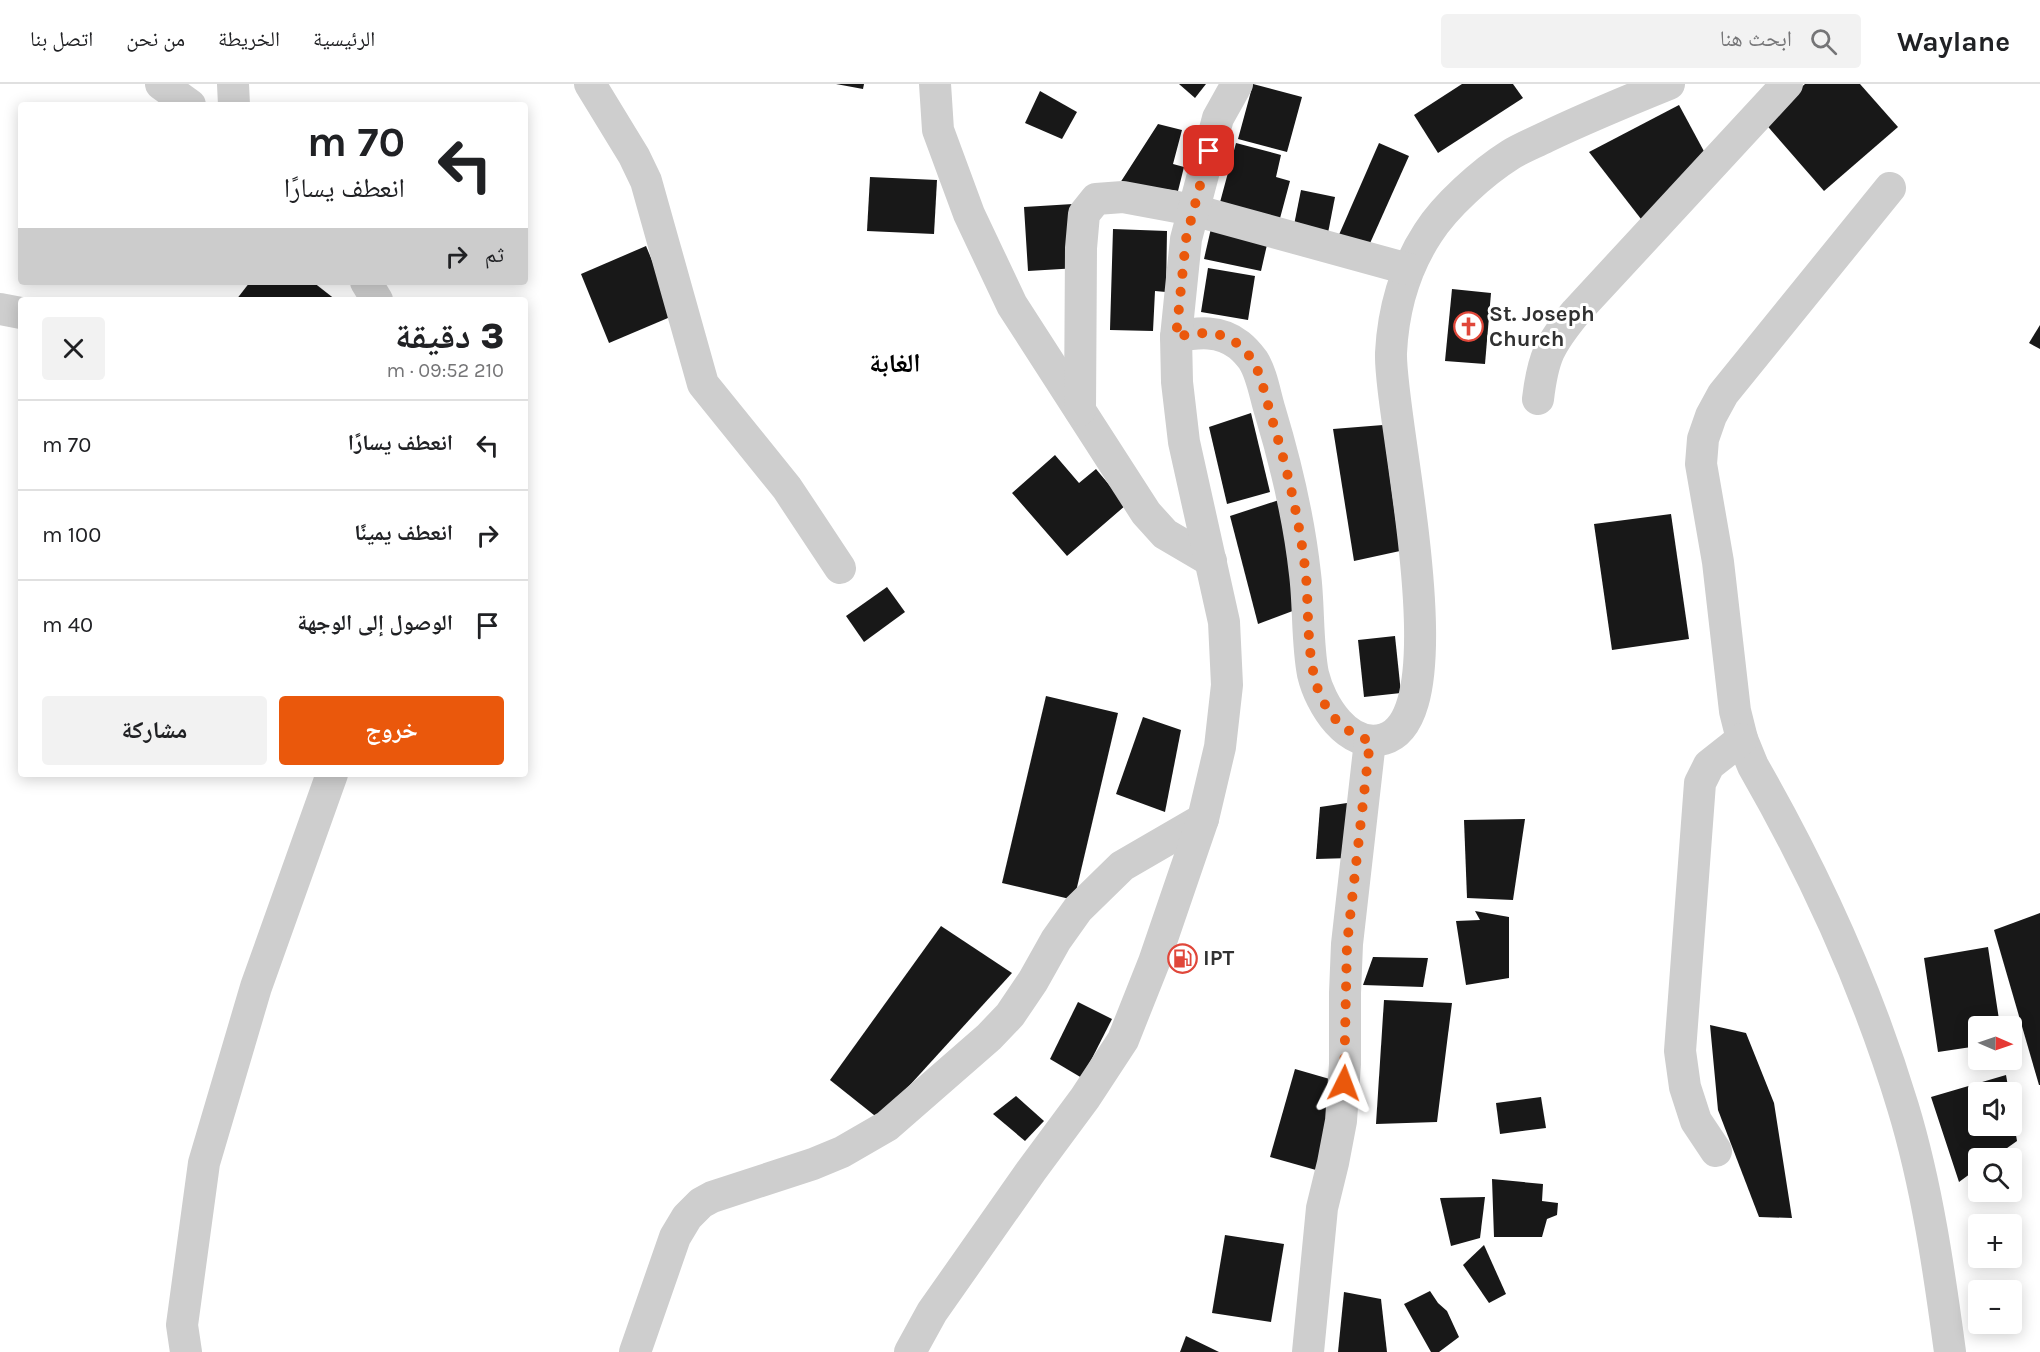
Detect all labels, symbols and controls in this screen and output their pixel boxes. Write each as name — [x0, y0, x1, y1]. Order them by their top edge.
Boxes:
search box — [1441, 14, 1861, 68]
icon: search — [1807, 25, 1840, 58]
text: Waylane — [1897, 25, 2010, 58]
text: ابحث هنا — [1720, 26, 1792, 52]
text: اتصل بنا — [30, 27, 93, 51]
text: من نحن — [126, 27, 185, 51]
text: الخريطة — [218, 27, 280, 51]
text: الرئيسية — [313, 27, 375, 51]
text: 70 m — [307, 117, 405, 167]
pin — [1183, 125, 1234, 176]
icon: left — [426, 126, 504, 204]
icon: arrive — [1192, 134, 1225, 167]
text: انعطف يسارًا — [284, 172, 405, 204]
icon: right — [440, 240, 473, 273]
text: ثم — [485, 242, 504, 268]
place label: St. Joseph Church — [1489, 301, 1595, 352]
church icon: St. Joseph Church — [1452, 311, 1484, 343]
text: 3 دقيقة — [395, 315, 504, 357]
button: close — [42, 317, 105, 380]
district label: الغابة — [869, 348, 921, 379]
text: 210 m · 09:52 — [386, 359, 504, 382]
icon: left — [471, 429, 504, 462]
text: انعطف يسارًا — [348, 430, 453, 456]
text: 70 m — [42, 432, 91, 458]
icon: right — [471, 519, 504, 552]
text: انعطف يمينًا — [354, 520, 453, 546]
text: 100 m — [42, 522, 101, 548]
icon: arrive — [471, 609, 504, 642]
text: الوصول إلى الوجهة — [297, 610, 453, 636]
text: 40 m — [42, 612, 93, 638]
button: مشاركة — [42, 696, 267, 765]
button: خروج — [279, 696, 504, 765]
fuel station icon: IPT — [1166, 942, 1198, 974]
place label: IPT — [1203, 945, 1234, 971]
north arrow — [1968, 1016, 2022, 1070]
map controls — [1968, 1016, 2022, 1334]
position arrow — [1312, 1051, 1376, 1115]
button: sound — [1968, 1082, 2022, 1136]
button: search — [1968, 1148, 2022, 1202]
button: + — [1968, 1214, 2022, 1268]
button: − — [1968, 1280, 2022, 1334]

